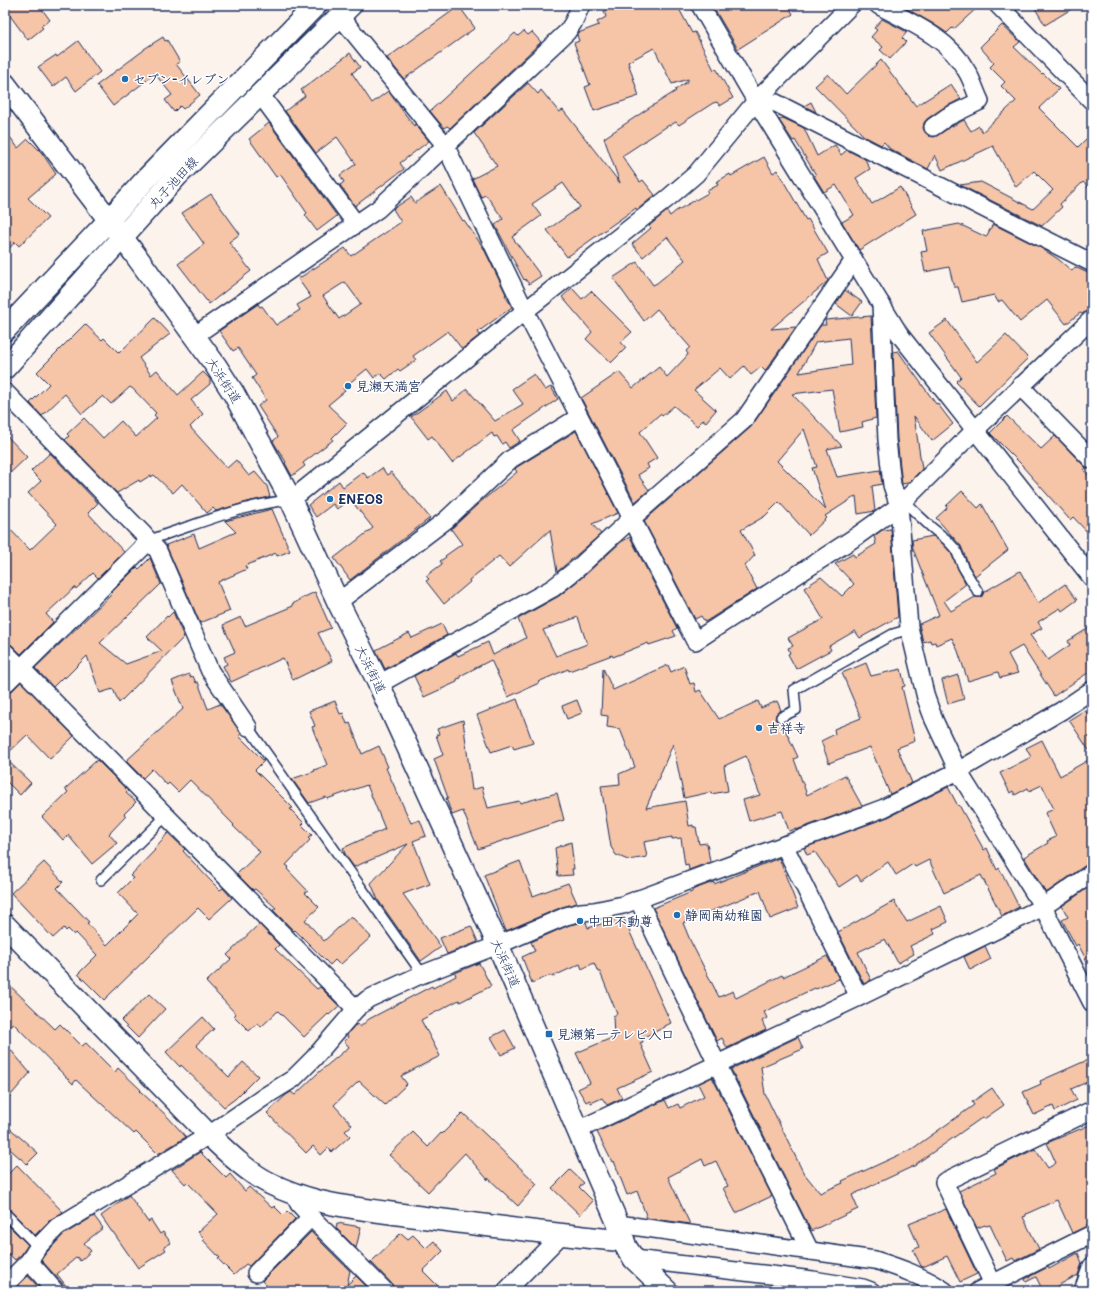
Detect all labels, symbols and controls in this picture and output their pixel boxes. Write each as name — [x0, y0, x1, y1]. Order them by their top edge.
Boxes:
place label: セブン-イレブン — [133, 70, 230, 87]
marker: セブン-イレブン — [120, 74, 130, 84]
street label: 丸子池田線 — [144, 151, 202, 211]
street label: 大浜街道 — [203, 353, 246, 406]
place label: 見瀬天満宮 — [356, 377, 421, 394]
marker: 見瀬天満宮 — [343, 381, 353, 391]
place label: ENEOS — [338, 490, 383, 507]
marker: ENEOS — [325, 494, 335, 504]
street label: 大浜街道 — [352, 642, 390, 696]
place label: 吉祥寺 — [767, 719, 806, 736]
marker: 吉祥寺 — [754, 723, 764, 733]
place label: 静岡南幼稚園 — [685, 906, 763, 923]
marker: 静岡南幼稚園 — [672, 910, 682, 920]
place label: 中田不動尊 — [588, 912, 653, 929]
marker: 中田不動尊 — [575, 916, 585, 926]
street label: 大浜街道 — [488, 936, 525, 990]
place label: 見瀬第一テレビ入口 — [557, 1025, 674, 1042]
marker: 見瀬第一テレビ入口 — [544, 1029, 554, 1039]

